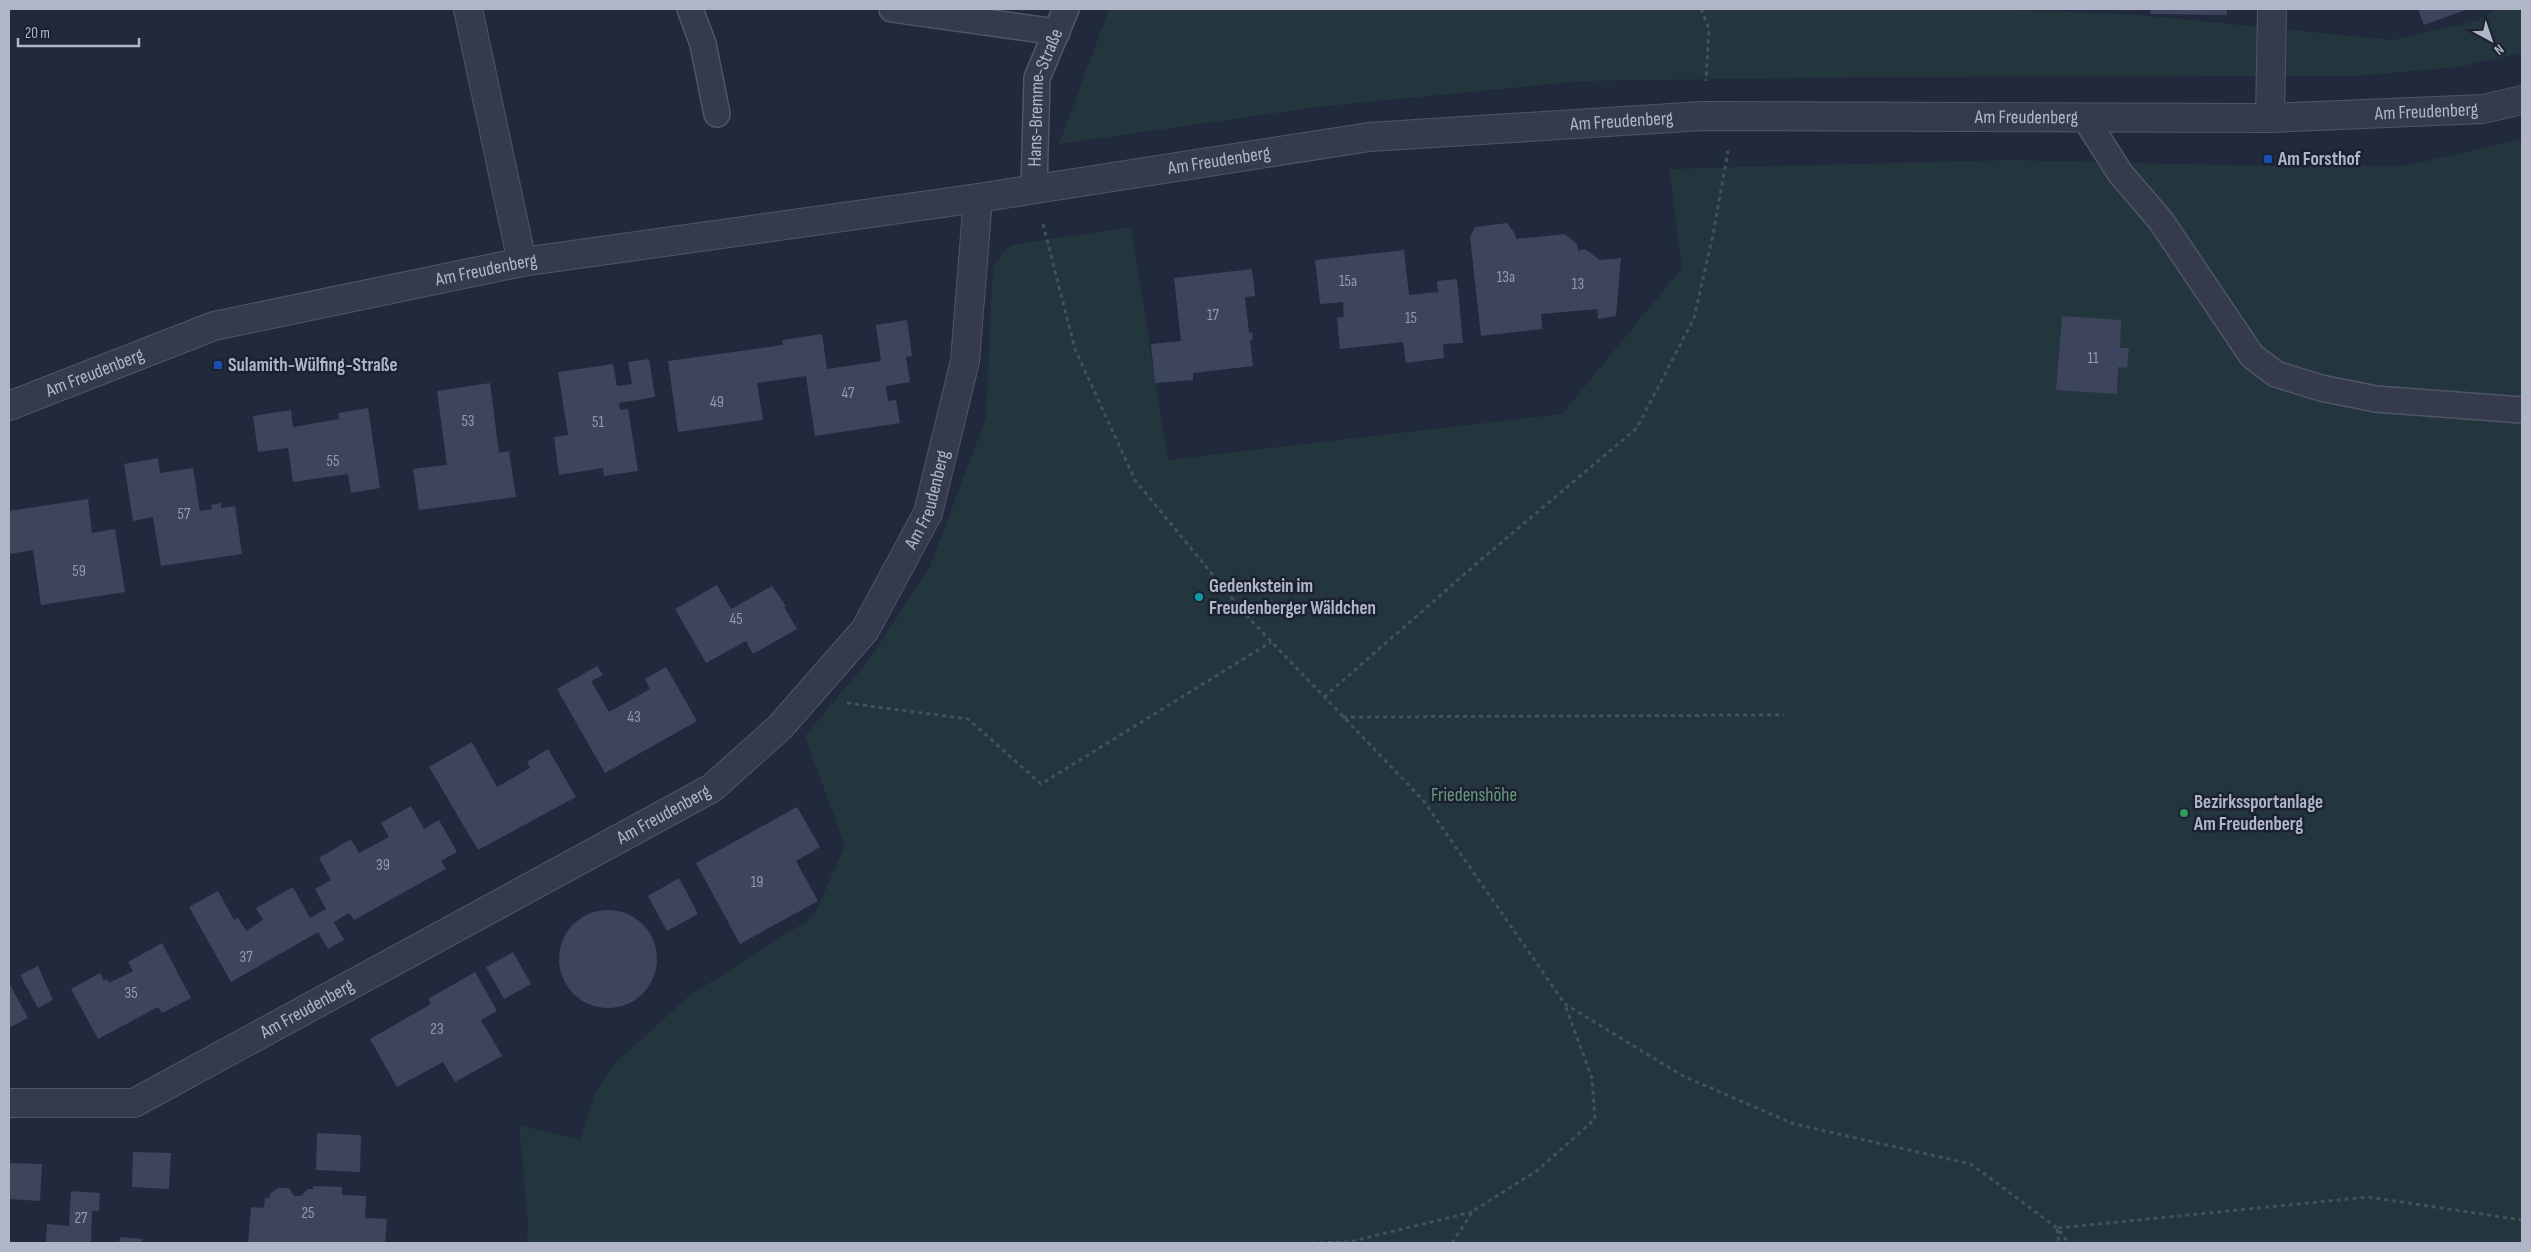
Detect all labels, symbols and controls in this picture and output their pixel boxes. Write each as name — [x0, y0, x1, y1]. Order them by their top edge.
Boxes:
scale bar — [18, 15, 139, 47]
north arrow — [2466, 15, 2516, 65]
text: 20 m — [25, 24, 50, 43]
street label: Hans-Bremme-Straße — [1023, 25, 1068, 167]
text: N — [2491, 41, 2507, 58]
street label: Am Freudenberg — [2373, 98, 2479, 125]
street label: Am Freudenberg — [1974, 105, 2079, 129]
street label: Am Freudenberg — [1568, 106, 1674, 136]
street label: Am Freudenberg — [1165, 141, 1272, 180]
place label: Am Forsthof — [2277, 148, 2362, 171]
marker: Am Forsthof — [2262, 153, 2274, 165]
street label: Am Freudenberg — [432, 248, 539, 291]
house number: 13a — [1497, 268, 1515, 287]
house number: 15a — [1339, 272, 1357, 291]
house number: 13 — [1572, 275, 1584, 294]
house number: 17 — [1207, 306, 1220, 325]
house number: 15 — [1405, 309, 1417, 328]
street label: Am Freudenberg — [41, 343, 147, 402]
house number: 11 — [2087, 349, 2099, 368]
place label: Sulamith-Wülfing-Straße — [228, 354, 398, 377]
marker: Sulamith-Wülfing-Straße — [212, 359, 224, 371]
house number: 47 — [842, 384, 855, 403]
house number: 49 — [710, 393, 724, 412]
house number: 53 — [461, 412, 475, 431]
house number: 51 — [592, 413, 604, 432]
street label: Am Freudenberg — [899, 447, 954, 554]
house number: 55 — [327, 452, 339, 471]
house number: 57 — [178, 505, 191, 524]
house number: 59 — [72, 562, 86, 581]
place label: Gedenkstein im Freudenberger Wäldchen — [1209, 575, 1376, 620]
marker: Gedenkstein im Freudenberger Wäldchen — [1193, 591, 1205, 603]
house number: 45 — [729, 610, 743, 629]
house number: 43 — [627, 708, 641, 727]
street label: Am Freudenberg — [612, 779, 715, 850]
park label: Friedenshöhe — [1431, 784, 1517, 807]
place label: Bezirkssportanlage Am Freudenberg — [2193, 791, 2323, 836]
marker: Bezirkssportanlage Am Freudenberg — [2178, 807, 2190, 819]
house number: 39 — [376, 856, 390, 875]
house number: 19 — [751, 873, 763, 892]
house number: 37 — [239, 948, 253, 967]
street label: Am Freudenberg — [255, 974, 358, 1044]
house number: 35 — [124, 984, 138, 1003]
house number: 23 — [430, 1020, 444, 1039]
house number: 25 — [301, 1204, 315, 1223]
house number: 27 — [74, 1209, 88, 1228]

